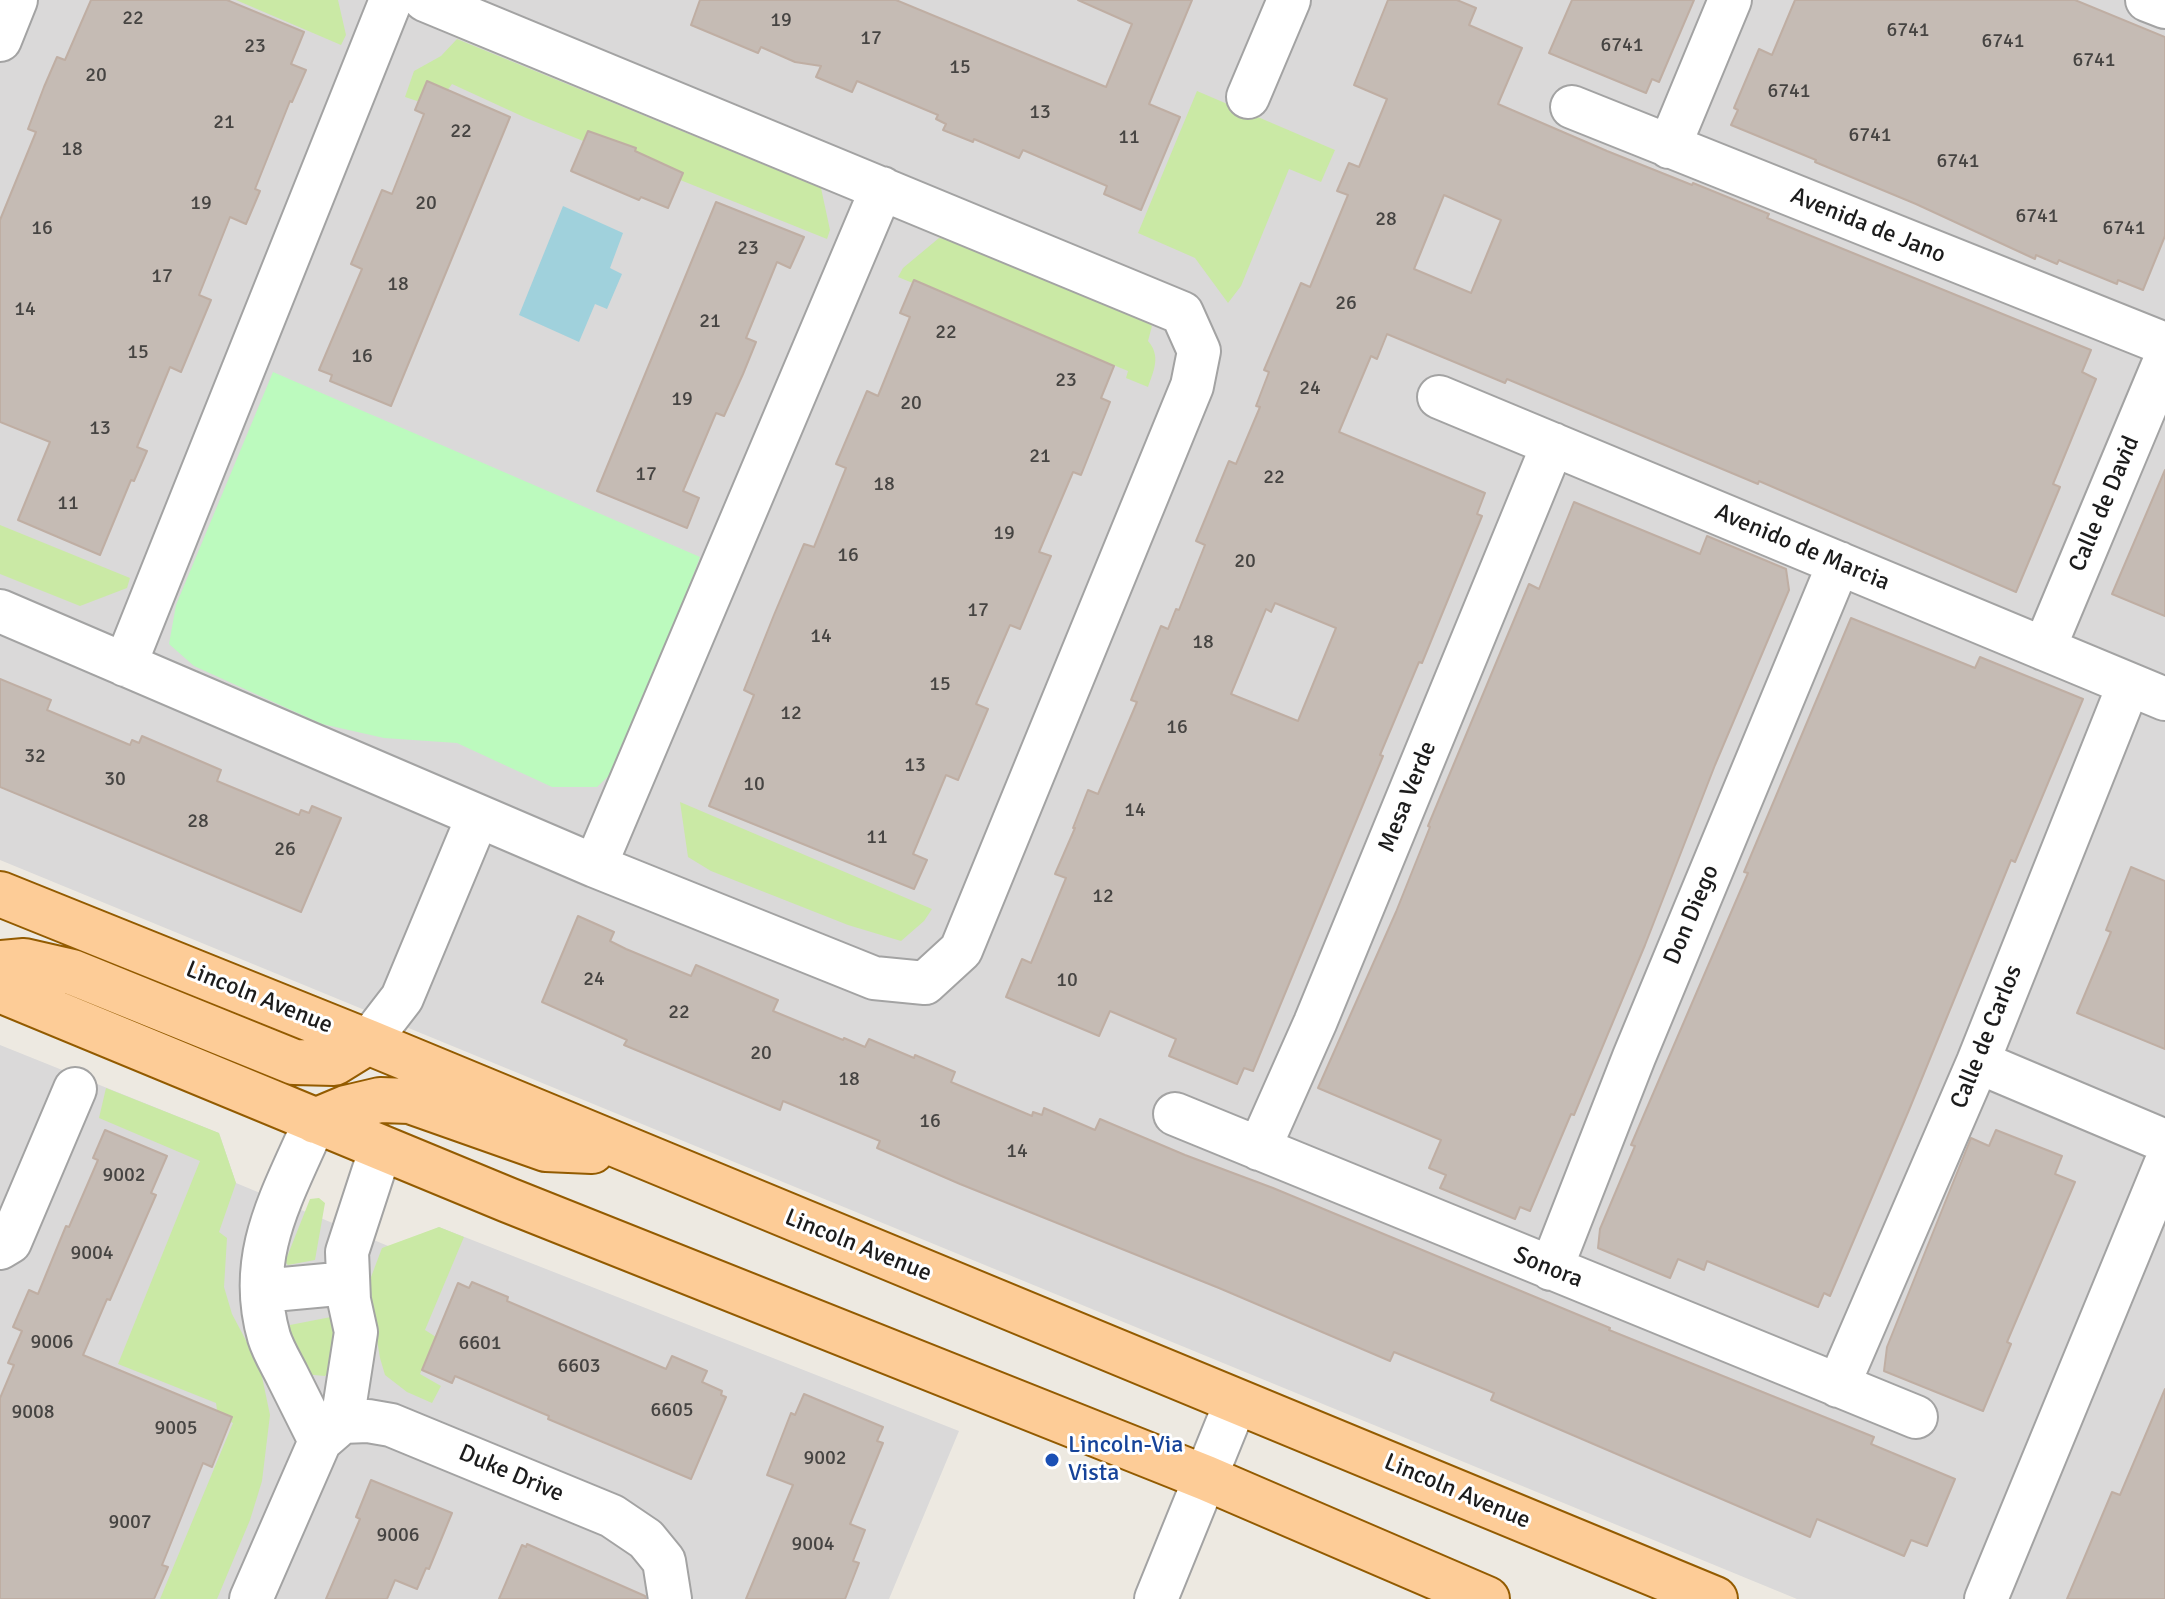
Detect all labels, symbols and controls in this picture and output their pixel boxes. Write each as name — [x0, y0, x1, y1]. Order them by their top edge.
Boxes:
house number: 22 — [122, 7, 144, 31]
house number: 19 — [770, 9, 792, 33]
house number: 6741 — [1886, 19, 1930, 43]
house number: 17 — [860, 27, 882, 51]
house number: 6741 — [1981, 30, 2025, 54]
house number: 6741 — [1600, 34, 1644, 58]
house number: 23 — [244, 35, 266, 59]
house number: 6741 — [2072, 49, 2116, 73]
house number: 15 — [949, 56, 971, 80]
house number: 20 — [85, 64, 107, 88]
house number: 6741 — [1767, 80, 1811, 104]
house number: 13 — [1029, 101, 1051, 125]
house number: 21 — [213, 111, 235, 135]
house number: 22 — [450, 120, 472, 144]
house number: 6741 — [1848, 124, 1892, 148]
house number: 11 — [1118, 126, 1140, 150]
house number: 18 — [61, 138, 83, 162]
house number: 6741 — [1936, 150, 1980, 174]
street label: Avenida de Jano — [1786, 182, 1950, 270]
house number: 19 — [190, 192, 212, 216]
house number: 20 — [415, 192, 437, 216]
house number: 6741 — [2015, 205, 2059, 229]
house number: 28 — [1375, 208, 1397, 232]
house number: 16 — [31, 217, 53, 241]
house number: 6741 — [2102, 217, 2146, 241]
house number: 23 — [737, 237, 759, 261]
house number: 17 — [151, 265, 173, 289]
house number: 18 — [387, 273, 409, 297]
house number: 26 — [1335, 292, 1357, 316]
house number: 14 — [14, 298, 36, 322]
house number: 21 — [699, 310, 721, 334]
house number: 22 — [935, 321, 957, 345]
house number: 15 — [127, 341, 149, 365]
house number: 16 — [351, 345, 373, 369]
house number: 23 — [1055, 369, 1077, 393]
house number: 24 — [1299, 377, 1321, 401]
house number: 19 — [671, 388, 693, 412]
house number: 20 — [900, 392, 922, 416]
house number: 13 — [89, 417, 111, 441]
street label: Calle de David — [2064, 432, 2146, 576]
house number: 21 — [1029, 445, 1051, 469]
house number: 17 — [635, 463, 657, 487]
house number: 22 — [1263, 466, 1285, 490]
house number: 18 — [873, 473, 895, 497]
house number: 11 — [57, 492, 79, 516]
street label: Avenido de Marcia — [1710, 498, 1894, 598]
house number: 19 — [993, 522, 1015, 546]
house number: 16 — [837, 544, 859, 568]
house number: 20 — [1234, 550, 1256, 574]
house number: 17 — [967, 599, 989, 623]
house number: 14 — [810, 625, 832, 649]
house number: 18 — [1192, 631, 1214, 655]
house number: 15 — [929, 673, 951, 697]
house number: 12 — [780, 702, 802, 726]
house number: 16 — [1166, 716, 1188, 740]
street label: Mesa Verde — [1373, 737, 1443, 857]
house number: 32 — [24, 745, 46, 769]
house number: 13 — [904, 754, 926, 778]
house number: 30 — [104, 768, 126, 792]
house number: 10 — [743, 773, 765, 797]
house number: 14 — [1124, 799, 1146, 823]
house number: 28 — [187, 810, 209, 834]
house number: 11 — [866, 826, 888, 850]
house number: 26 — [274, 838, 296, 862]
street label: Don Diego — [1658, 861, 1726, 969]
house number: 12 — [1092, 885, 1114, 909]
street label: Lincoln Avenue — [181, 955, 337, 1041]
street label: Calle de Carlos — [1945, 961, 2029, 1113]
house number: 24 — [583, 968, 605, 992]
house number: 10 — [1056, 969, 1078, 993]
house number: 22 — [668, 1001, 690, 1025]
house number: 20 — [750, 1042, 772, 1066]
house number: 18 — [838, 1068, 860, 1092]
house number: 16 — [919, 1110, 941, 1134]
house number: 14 — [1006, 1140, 1028, 1164]
house number: 9002 — [102, 1164, 146, 1188]
street label: Lincoln Avenue — [780, 1203, 936, 1289]
street label: Sonora — [1509, 1241, 1587, 1295]
house number: 9004 — [70, 1242, 114, 1266]
house number: 9006 — [30, 1331, 74, 1355]
house number: 6601 — [458, 1332, 502, 1356]
house number: 6603 — [557, 1355, 601, 1379]
house number: 6605 — [650, 1399, 694, 1423]
house number: 9008 — [11, 1401, 55, 1425]
house number: 9005 — [154, 1417, 198, 1441]
place label: Lincoln-Via Vista — [1068, 1432, 1184, 1488]
street label: Duke Drive — [454, 1439, 568, 1509]
house number: 9002 — [803, 1447, 847, 1471]
street label: Lincoln Avenue — [1380, 1448, 1534, 1536]
marker: Lincoln-Via Vista — [1043, 1451, 1061, 1469]
house number: 9007 — [108, 1511, 152, 1535]
house number: 9006 — [376, 1524, 420, 1548]
house number: 9004 — [791, 1533, 835, 1557]

